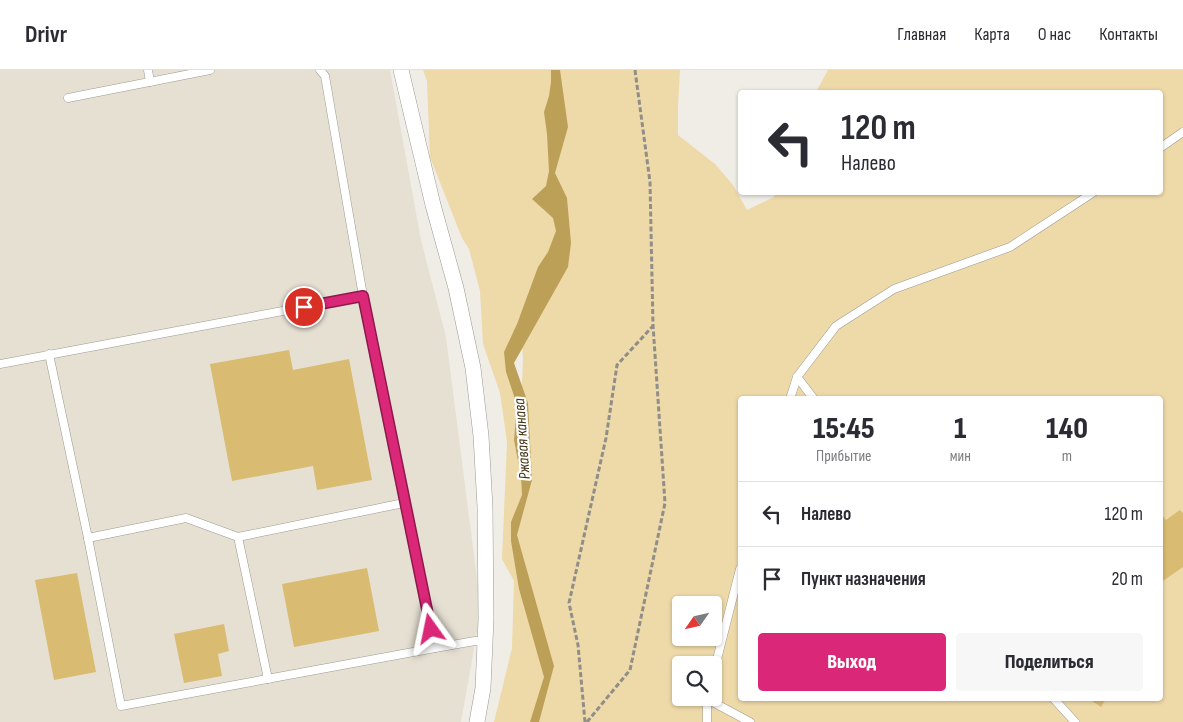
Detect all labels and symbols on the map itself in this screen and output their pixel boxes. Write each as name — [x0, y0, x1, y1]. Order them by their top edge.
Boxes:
pin — [283, 286, 325, 328]
water label: Ржавая канава — [510, 397, 535, 480]
north arrow — [672, 596, 722, 646]
position arrow — [404, 602, 456, 654]

